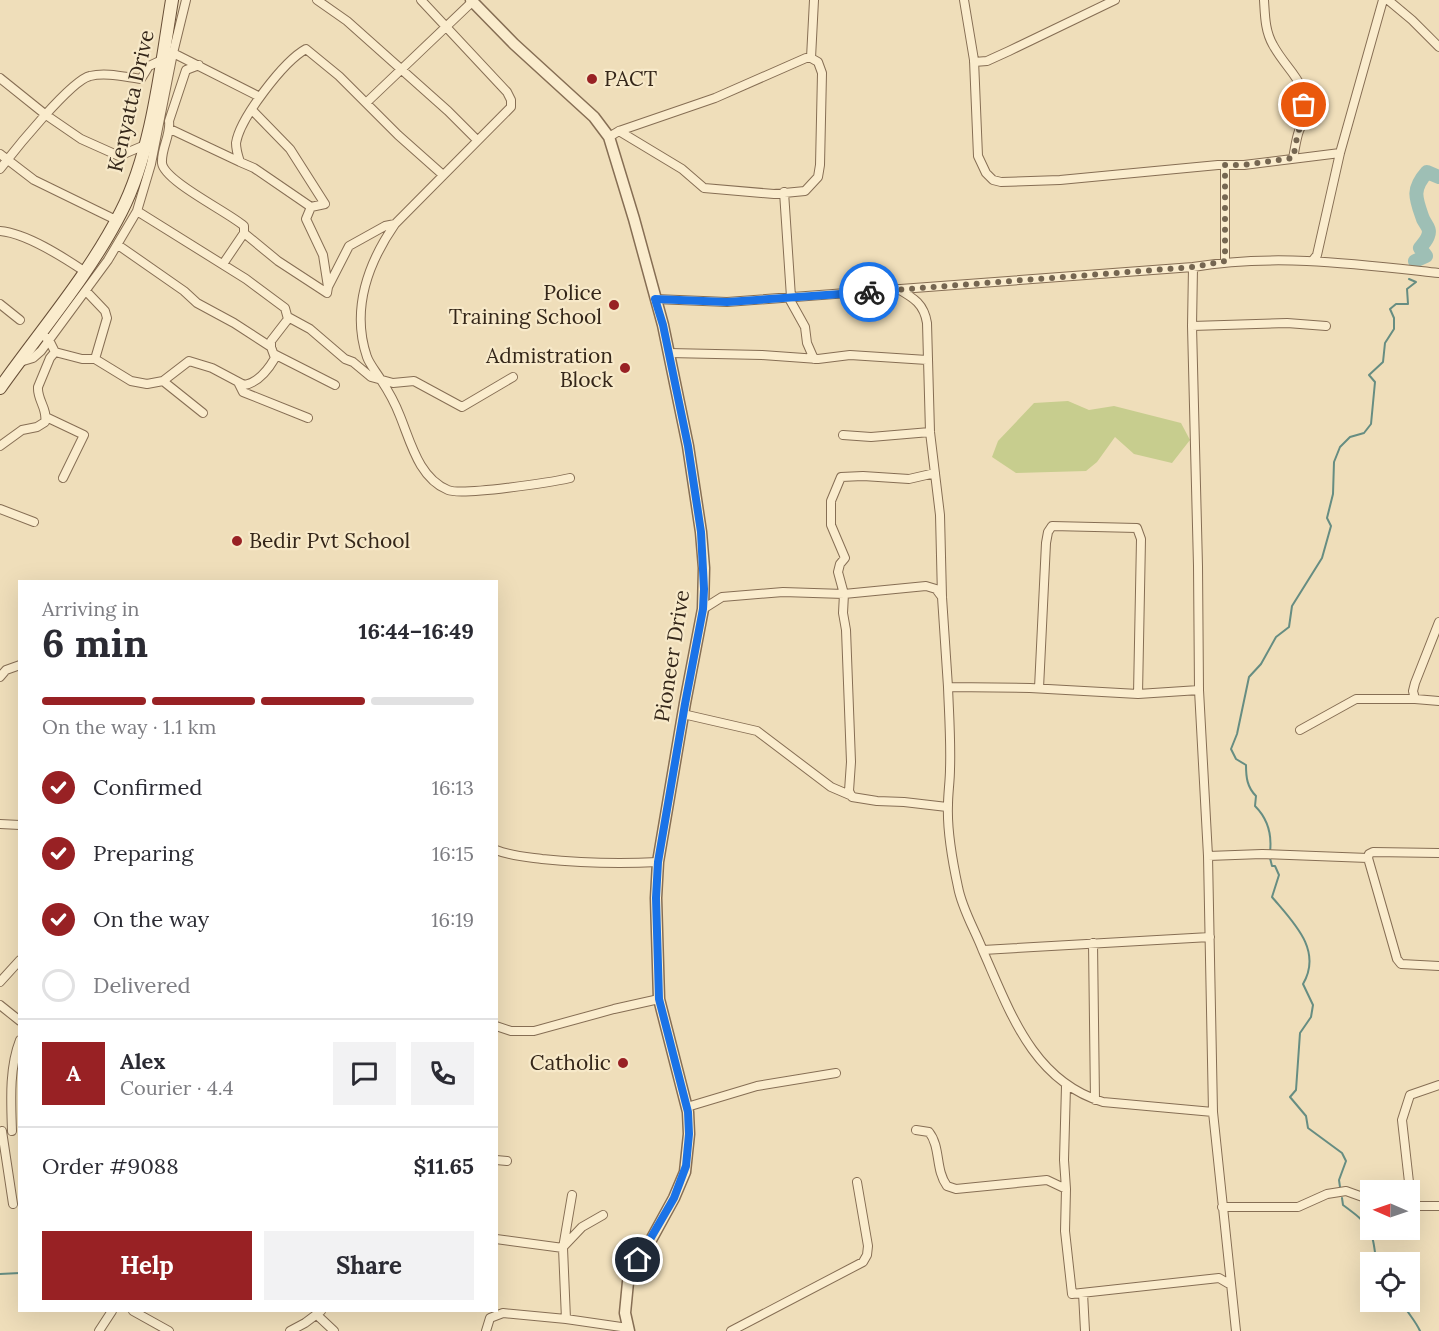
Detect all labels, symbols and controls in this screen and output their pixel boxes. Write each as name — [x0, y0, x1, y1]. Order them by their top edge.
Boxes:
street label: Kenyatta Drive — [101, 27, 160, 175]
place label: PACT — [604, 65, 657, 92]
marker: PACT — [585, 72, 599, 86]
pin — [1278, 79, 1329, 130]
icon: bag — [1287, 88, 1320, 121]
courier — [839, 262, 899, 322]
icon: bike — [853, 276, 886, 309]
place label: Police Training School — [449, 279, 602, 330]
marker: Police Training School — [607, 298, 621, 312]
place label: Admistration Block — [485, 342, 614, 393]
marker: Admistration Block — [618, 361, 632, 375]
place label: Bedir Pvt School — [249, 527, 410, 554]
marker: Bedir Pvt School — [230, 534, 244, 548]
street label: Pioneer Drive — [648, 588, 695, 724]
text: Arriving in — [42, 596, 139, 621]
text: 16:44–16:49 — [358, 617, 474, 645]
text: 6 min — [42, 618, 148, 668]
text: On the way · 1.1 km — [42, 714, 216, 739]
icon: check — [42, 771, 75, 804]
text: Confirmed — [93, 773, 202, 801]
text: 16:13 — [432, 775, 474, 800]
icon: check — [42, 837, 75, 870]
text: Preparing — [93, 839, 193, 867]
text: 16:15 — [432, 841, 474, 866]
icon: check — [42, 903, 75, 936]
text: On the way — [93, 905, 209, 933]
text: 16:19 — [431, 907, 474, 932]
text: Delivered — [93, 971, 191, 999]
button: chat — [333, 1042, 396, 1105]
button: phone — [411, 1042, 474, 1105]
text: Alex — [120, 1047, 165, 1075]
place label: Catholic — [530, 1049, 611, 1076]
marker: Catholic — [616, 1056, 630, 1070]
text: A — [66, 1059, 81, 1087]
text: Courier · 4.4 — [120, 1075, 234, 1100]
text: Order #9088 — [42, 1152, 179, 1180]
text: $11.65 — [414, 1152, 474, 1180]
north arrow — [1360, 1180, 1420, 1240]
map controls — [1360, 1180, 1420, 1312]
button: Help — [42, 1231, 252, 1300]
button: Share — [264, 1231, 474, 1300]
pin — [612, 1234, 663, 1285]
icon: home — [621, 1243, 654, 1276]
button: locate — [1360, 1252, 1420, 1312]

